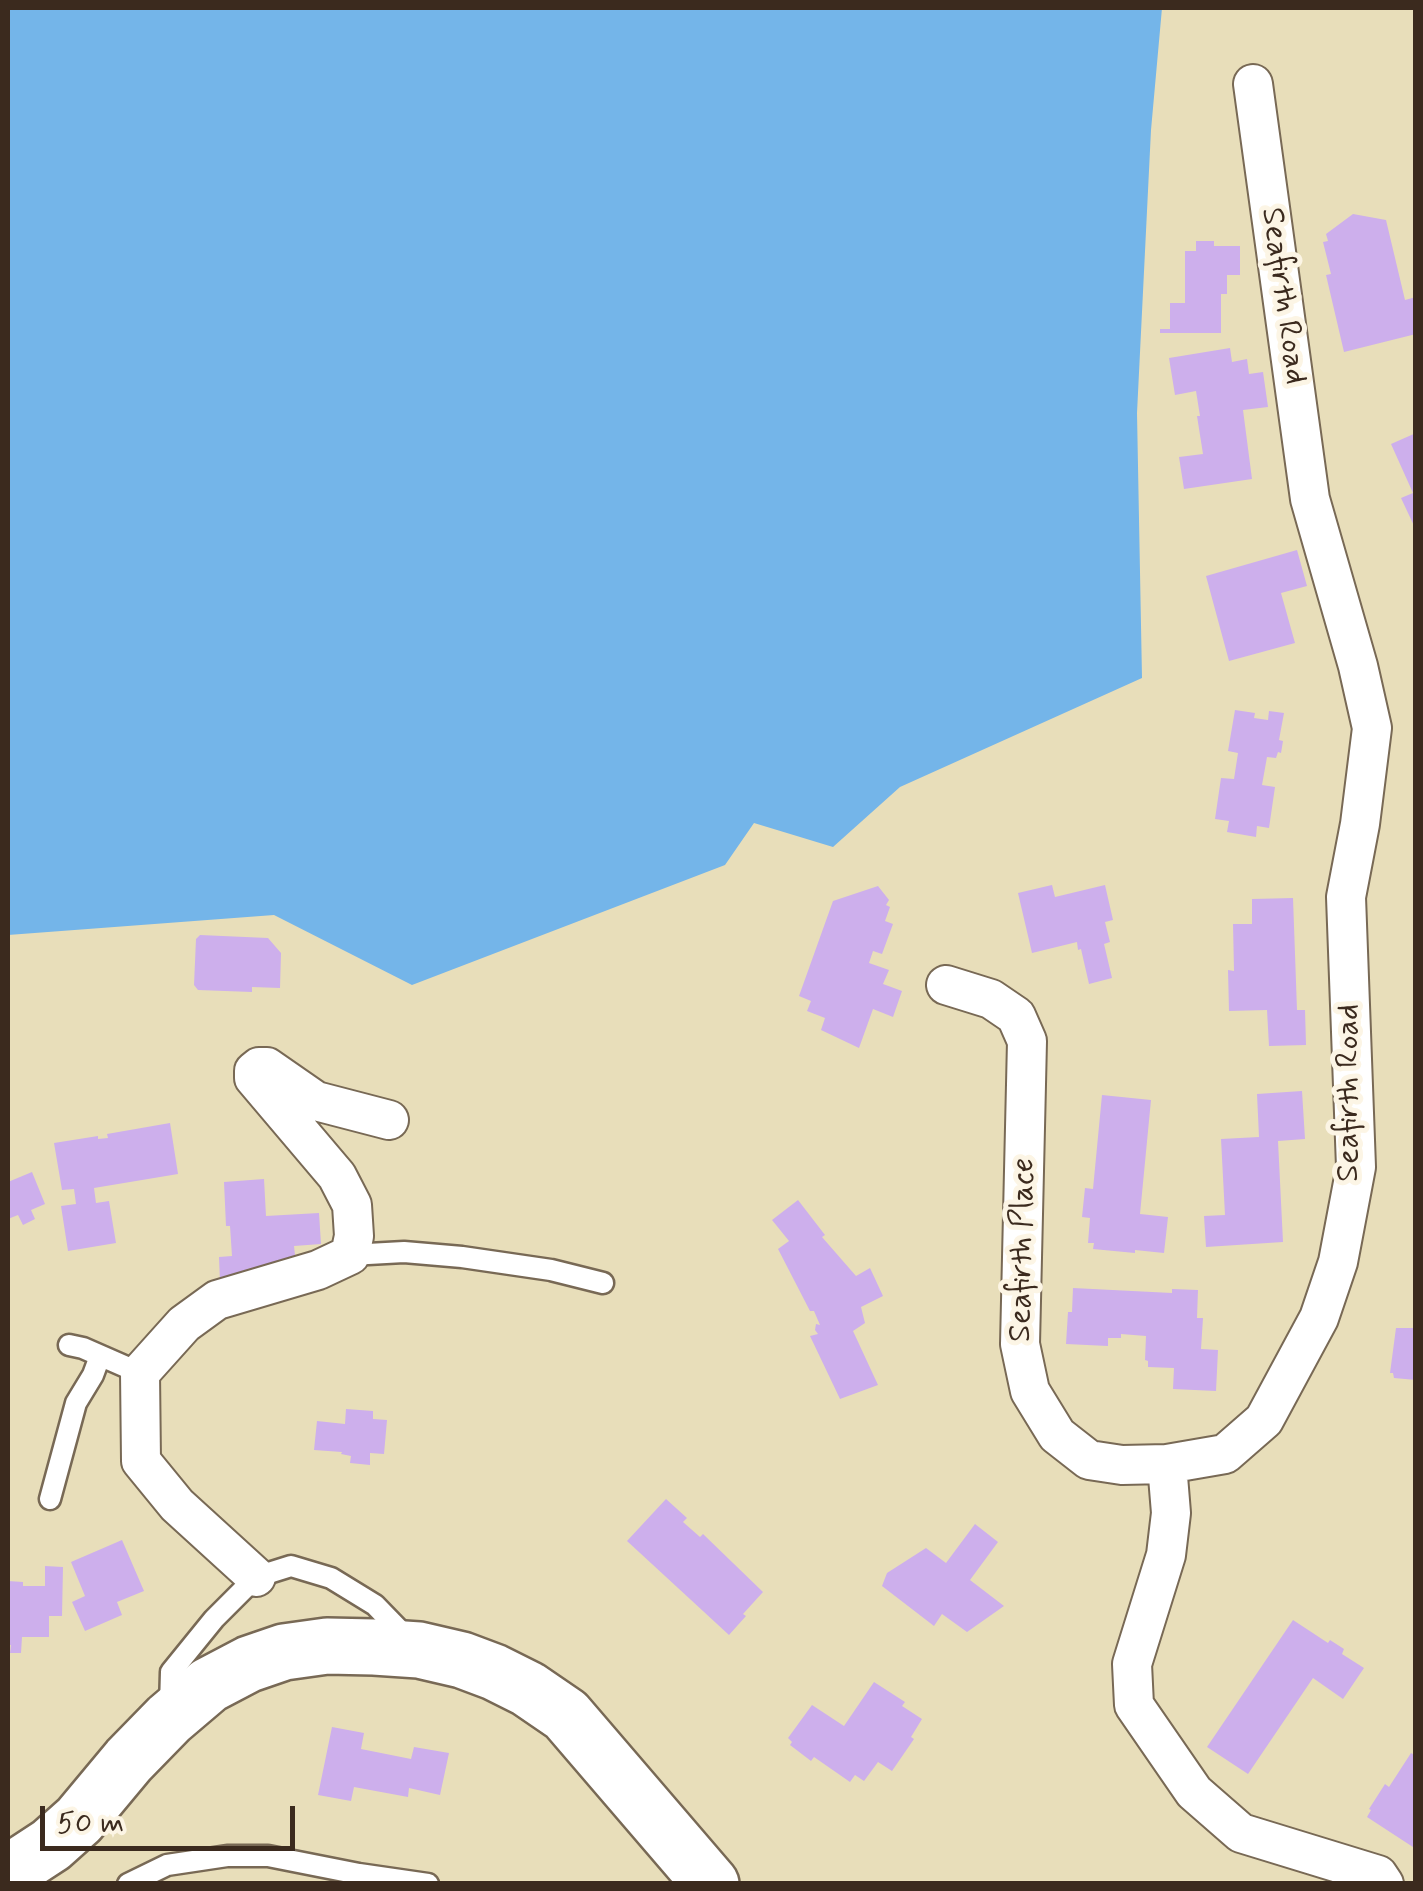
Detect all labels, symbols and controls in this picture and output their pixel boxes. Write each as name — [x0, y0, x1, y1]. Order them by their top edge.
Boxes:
street label: Seafirth Road — [1251, 205, 1313, 387]
street label: Seafirth Road — [1331, 1004, 1369, 1182]
street label: Seafirth Place — [1003, 1157, 1045, 1343]
scale bar — [45, 1786, 300, 1848]
text: 50 m — [57, 1804, 124, 1843]

